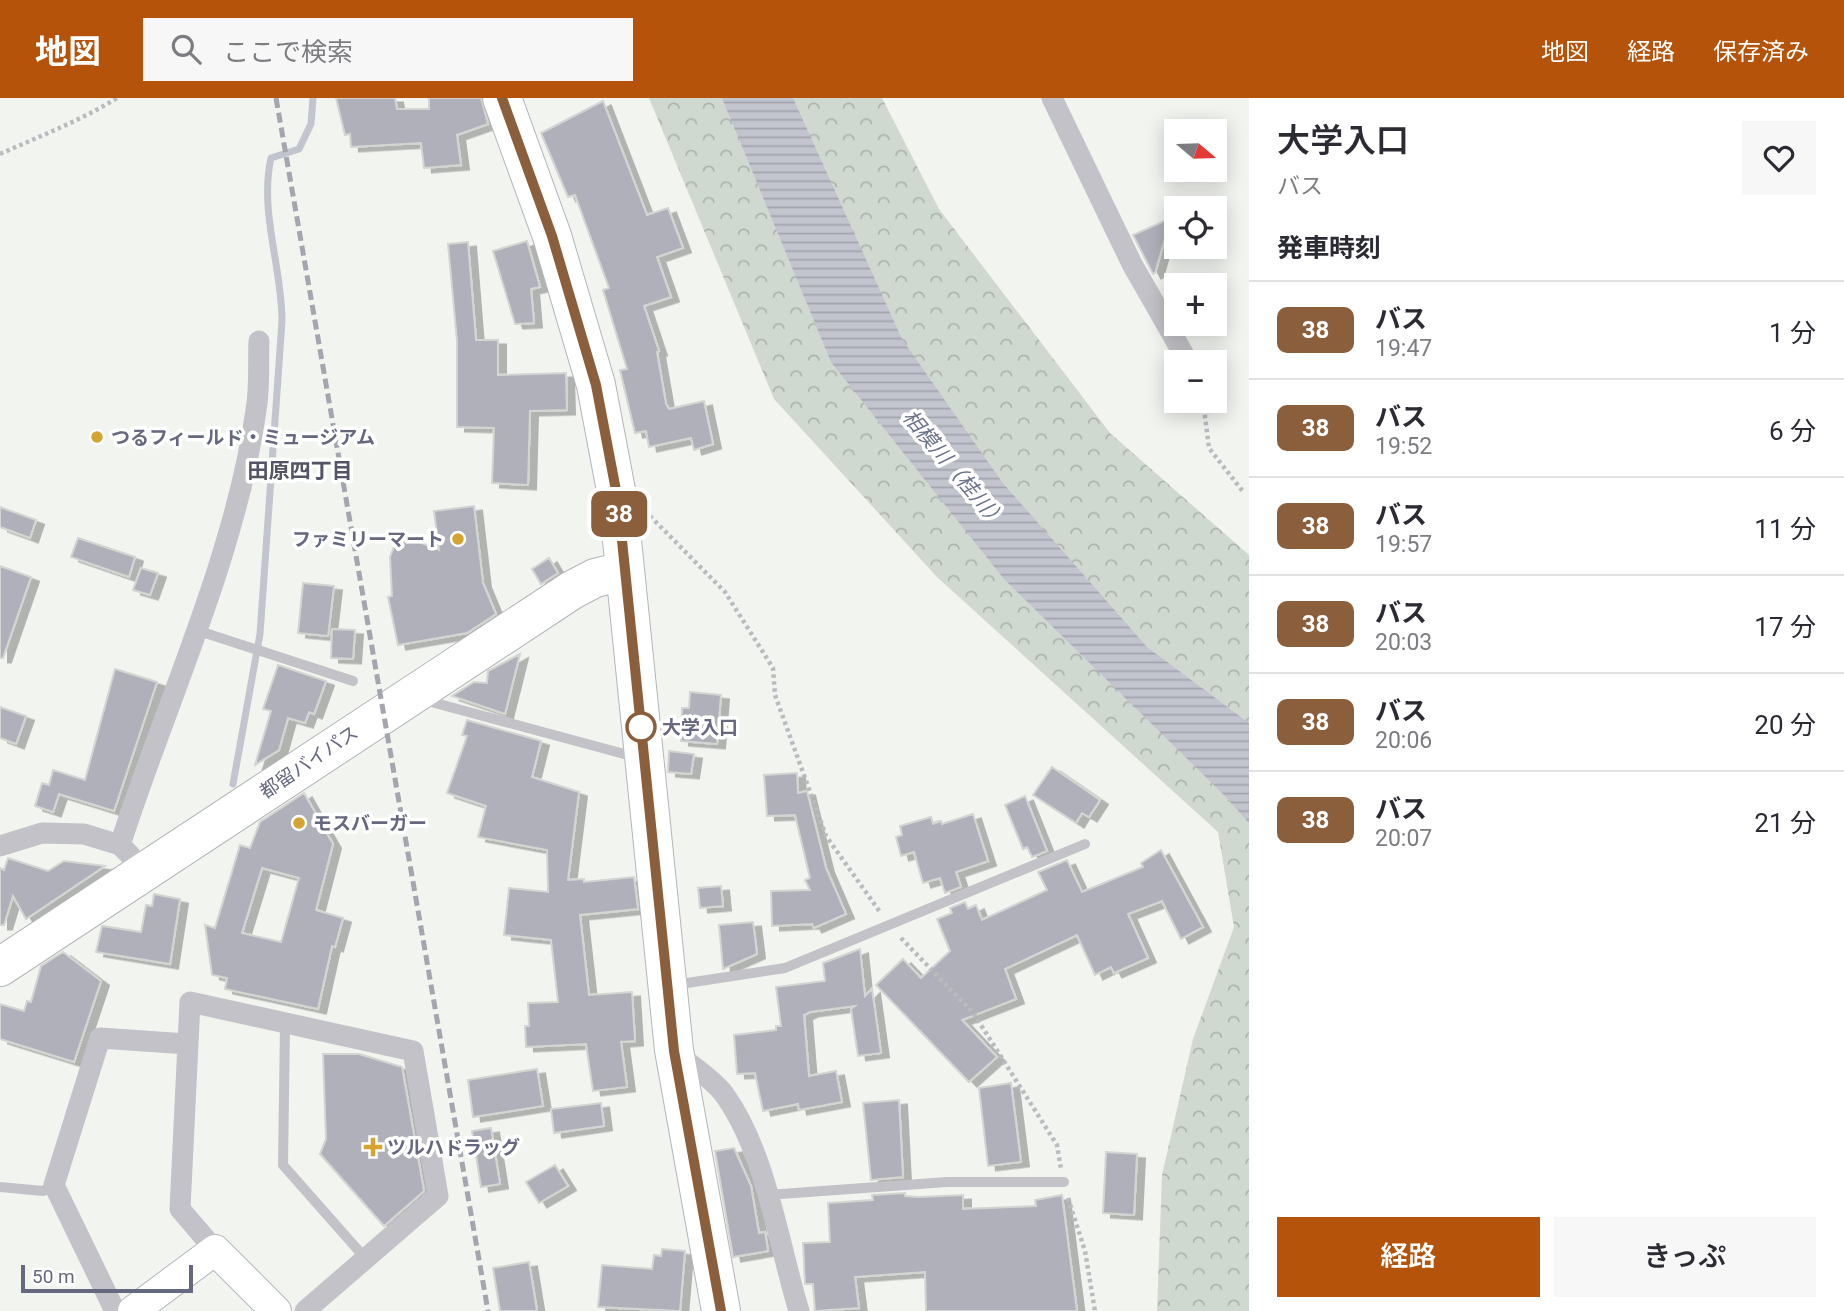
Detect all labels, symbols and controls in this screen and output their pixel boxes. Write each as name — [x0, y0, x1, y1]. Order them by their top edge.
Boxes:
search box — [143, 18, 633, 81]
icon: search — [167, 30, 205, 68]
text: 地図 — [35, 32, 101, 71]
text: ここで検索 — [223, 37, 353, 67]
text: 地図 — [1541, 38, 1589, 66]
text: 経路 — [1627, 38, 1675, 66]
text: 保存済み — [1713, 38, 1809, 66]
north arrow — [1164, 119, 1227, 182]
map controls — [1164, 119, 1227, 413]
text: 大学入口 — [1277, 121, 1409, 160]
button: heart — [1742, 121, 1816, 195]
text: バス — [1277, 173, 1323, 200]
button: locate — [1164, 196, 1227, 259]
text: 発車時刻 — [1277, 233, 1381, 263]
button: + — [1164, 273, 1227, 336]
text: バス — [1375, 304, 1427, 334]
text: 38 — [1302, 316, 1329, 344]
text: 1 分 — [1769, 318, 1816, 348]
text: 19:47 — [1375, 335, 1432, 362]
button: − — [1164, 350, 1227, 413]
text: バス — [1375, 402, 1427, 432]
water label: 相模川（桂川） — [898, 405, 1010, 533]
text: 38 — [1302, 414, 1329, 442]
text: 6 分 — [1769, 416, 1816, 446]
place label: つるフィールド・ミュージアム — [111, 426, 375, 449]
marker: つるフィールド・ミュージアム — [89, 429, 105, 445]
text: 19:52 — [1375, 433, 1432, 460]
district label: 田原四丁目 — [248, 459, 353, 483]
line badge: 38 — [588, 491, 650, 537]
text: 38 — [605, 500, 633, 528]
text: バス — [1375, 500, 1427, 530]
text: 38 — [1302, 512, 1329, 540]
text: 11 分 — [1754, 514, 1816, 544]
place label: ファミリーマート — [292, 528, 444, 551]
marker: ファミリーマート — [450, 531, 466, 547]
text: 19:57 — [1375, 531, 1432, 558]
text: バス — [1375, 598, 1427, 628]
text: 38 — [1302, 610, 1329, 638]
text: 17 分 — [1754, 612, 1816, 642]
text: 20:03 — [1375, 629, 1432, 656]
text: バス — [1375, 696, 1427, 726]
text: 38 — [1302, 708, 1329, 736]
text: 20 分 — [1754, 710, 1816, 740]
marker: 大学入口 — [626, 712, 656, 742]
place label: 大学入口 — [662, 716, 738, 739]
street label: 都留バイパス — [255, 721, 363, 803]
text: 20:06 — [1375, 727, 1432, 754]
text: バス — [1375, 794, 1427, 824]
text: 38 — [1302, 806, 1329, 834]
text: 21 分 — [1754, 808, 1816, 838]
place label: モスバーガー — [313, 812, 427, 835]
marker: モスバーガー — [291, 815, 307, 831]
text: 20:07 — [1375, 825, 1432, 852]
place label: ツルハドラッグ — [387, 1136, 520, 1159]
marker: ツルハドラッグ — [365, 1139, 381, 1155]
button: 経路 — [1277, 1217, 1540, 1297]
button: きっぷ — [1554, 1217, 1816, 1297]
scale bar — [21, 1262, 192, 1294]
text: 50 m — [32, 1265, 75, 1288]

